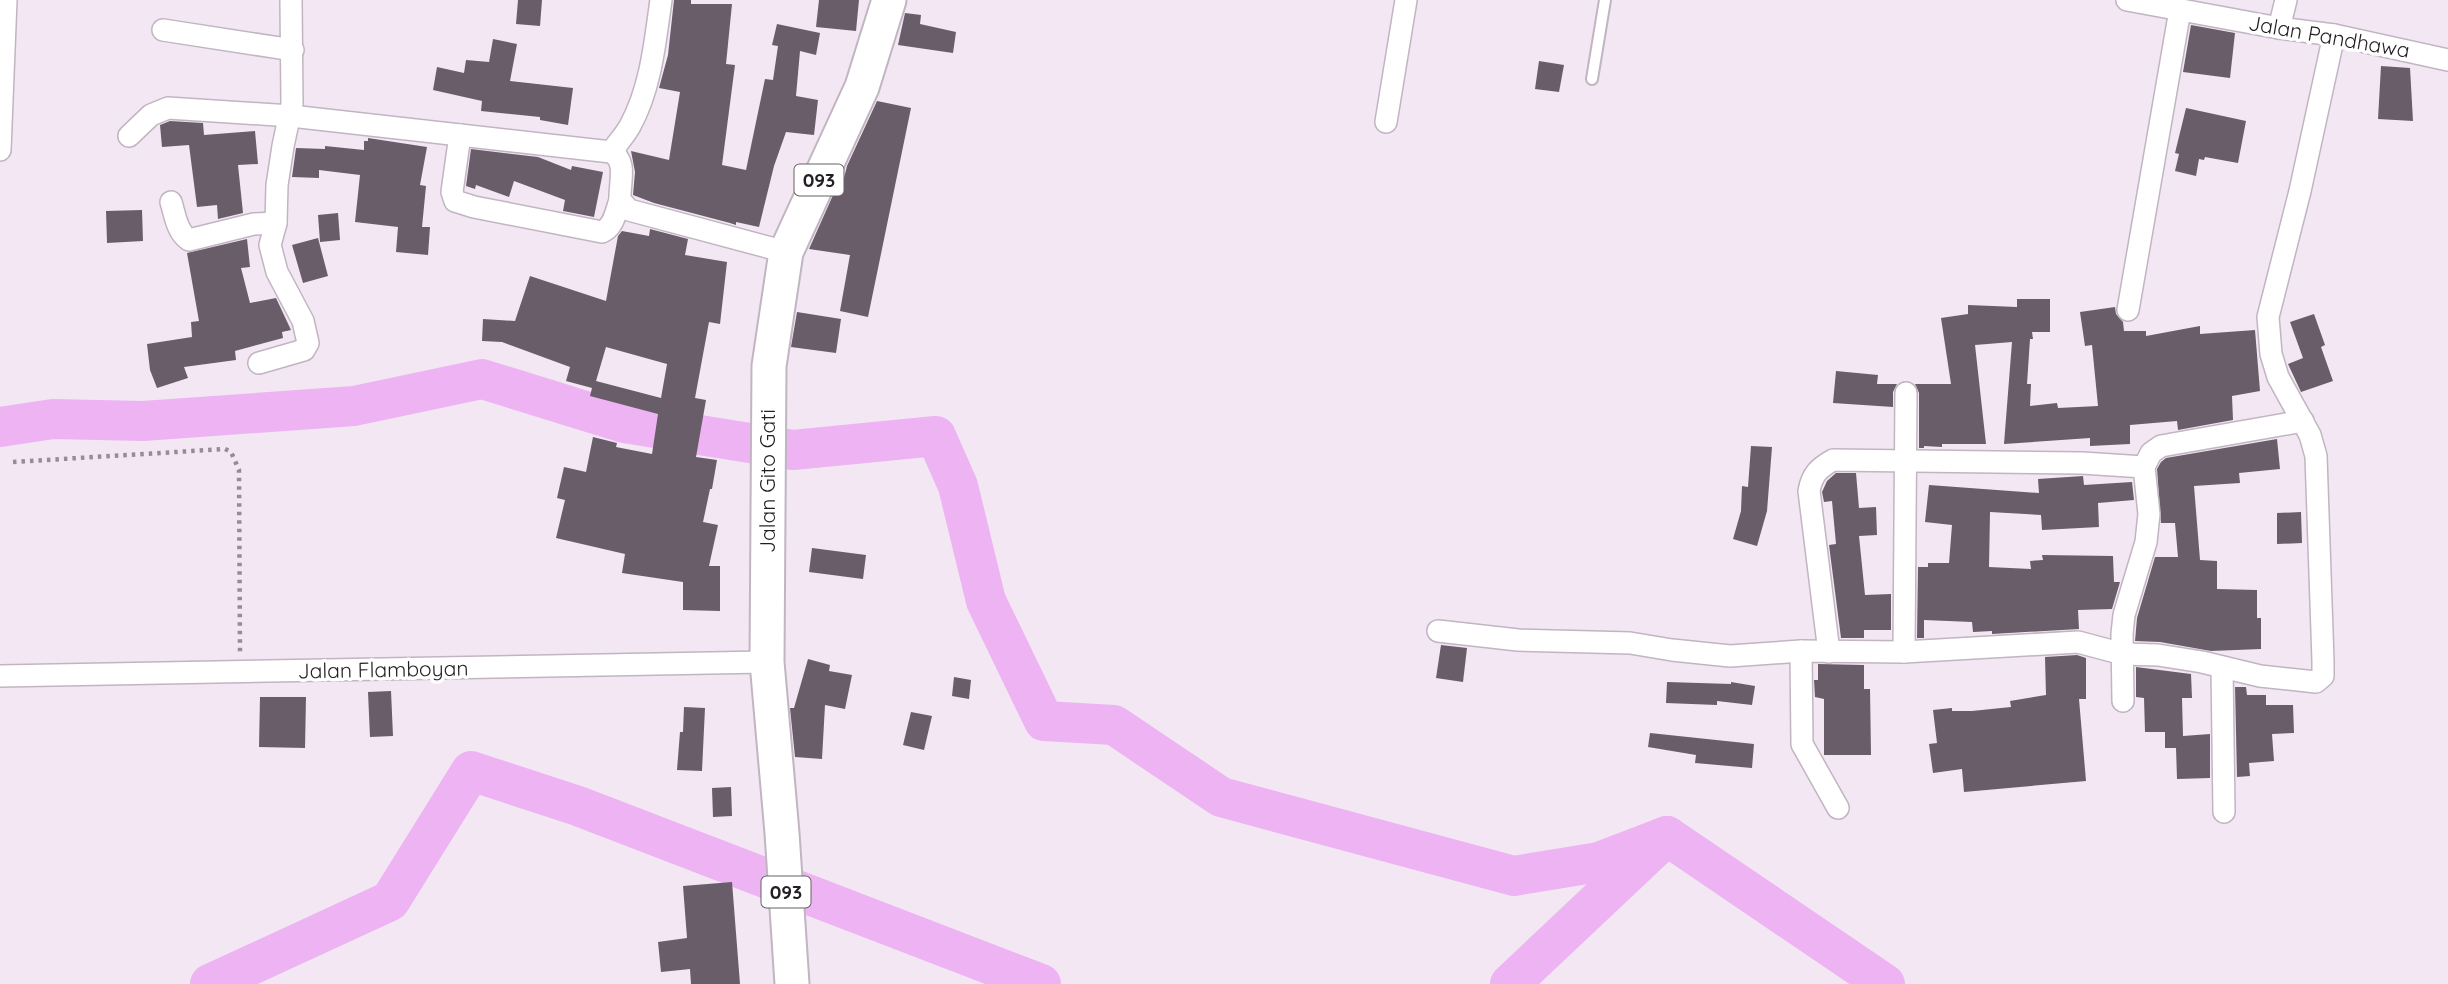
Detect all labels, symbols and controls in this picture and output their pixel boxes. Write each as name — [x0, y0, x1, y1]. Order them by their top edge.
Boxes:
street label: Jalan Pandhawa — [2247, 9, 2412, 63]
road number: 093 — [794, 164, 844, 196]
street label: Jalan Gito Gati — [754, 409, 780, 553]
street label: Jalan Flamboyan — [297, 655, 469, 683]
road number: 093 — [762, 876, 810, 908]

